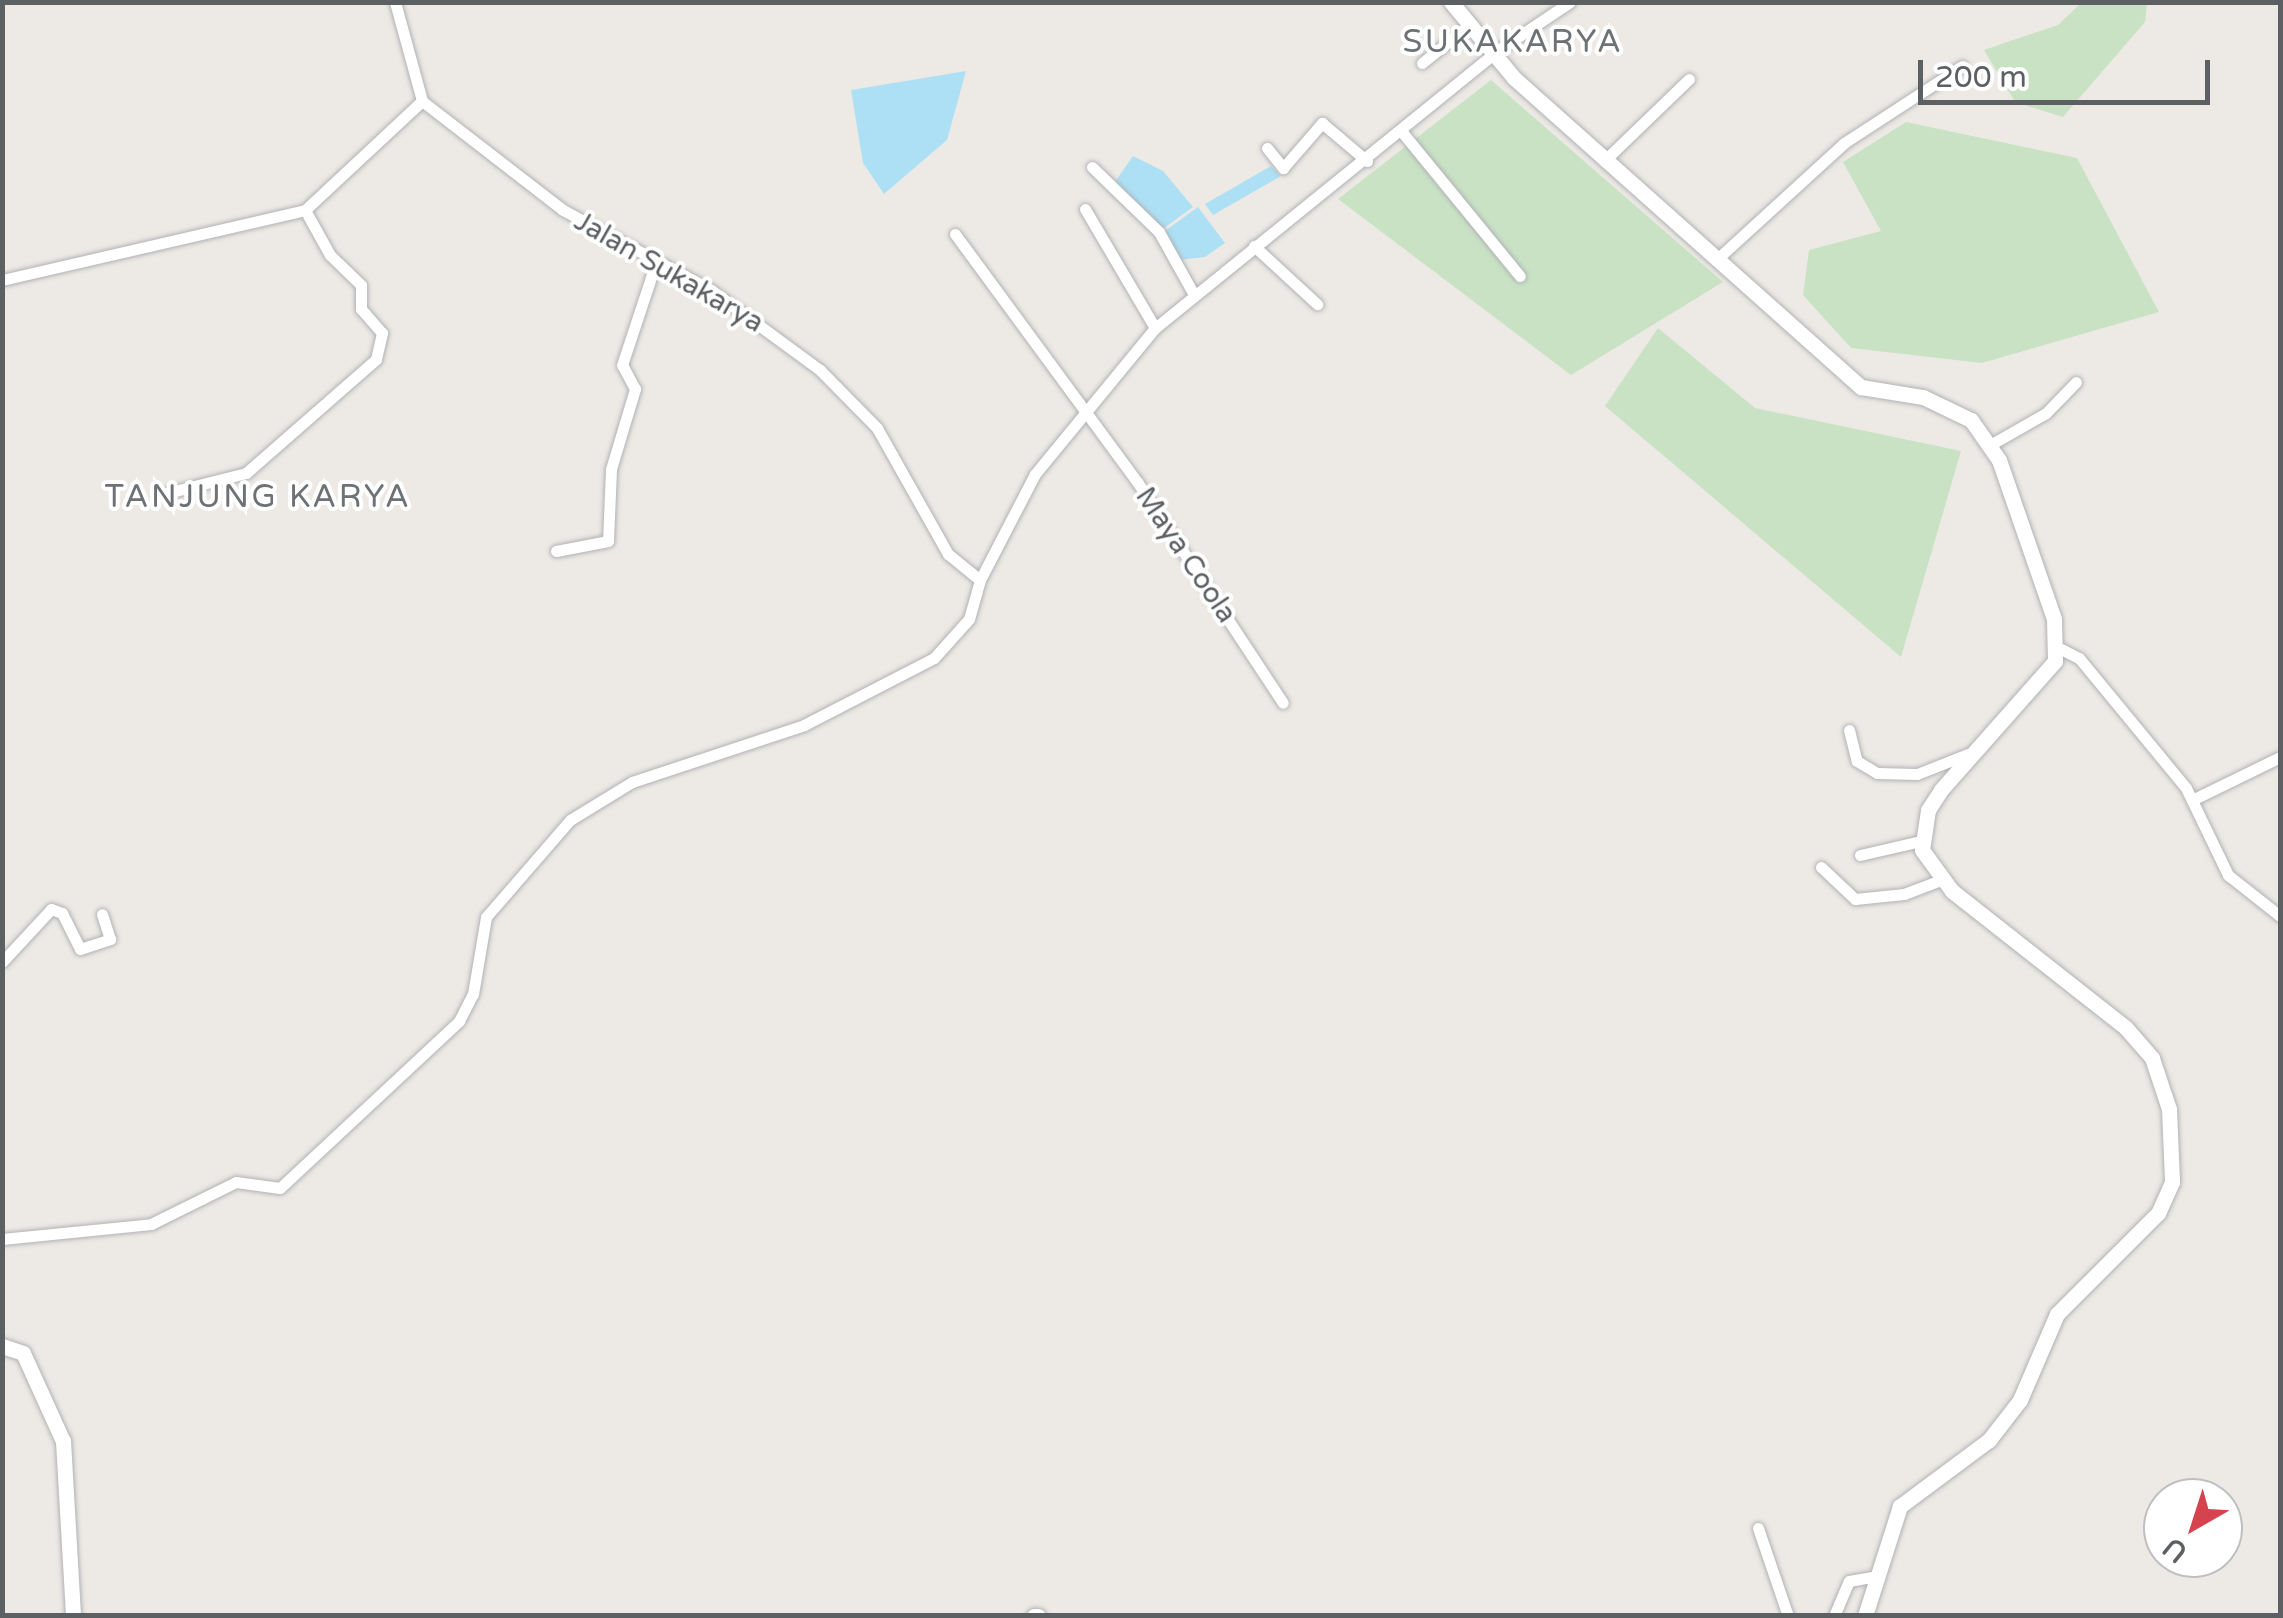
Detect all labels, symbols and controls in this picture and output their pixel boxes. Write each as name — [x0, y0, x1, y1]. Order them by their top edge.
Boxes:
district label: SUKAKARYA — [1403, 23, 1623, 61]
scale bar — [1923, 40, 2216, 102]
text: 200 m — [1935, 59, 2027, 96]
street label: Jalan Sukakarya — [569, 204, 769, 340]
district label: TANJUNG KARYA — [105, 478, 411, 516]
street label: Maya Coola — [1128, 481, 1244, 629]
north arrow — [2143, 1478, 2243, 1578]
text: U — [2156, 1530, 2194, 1570]

